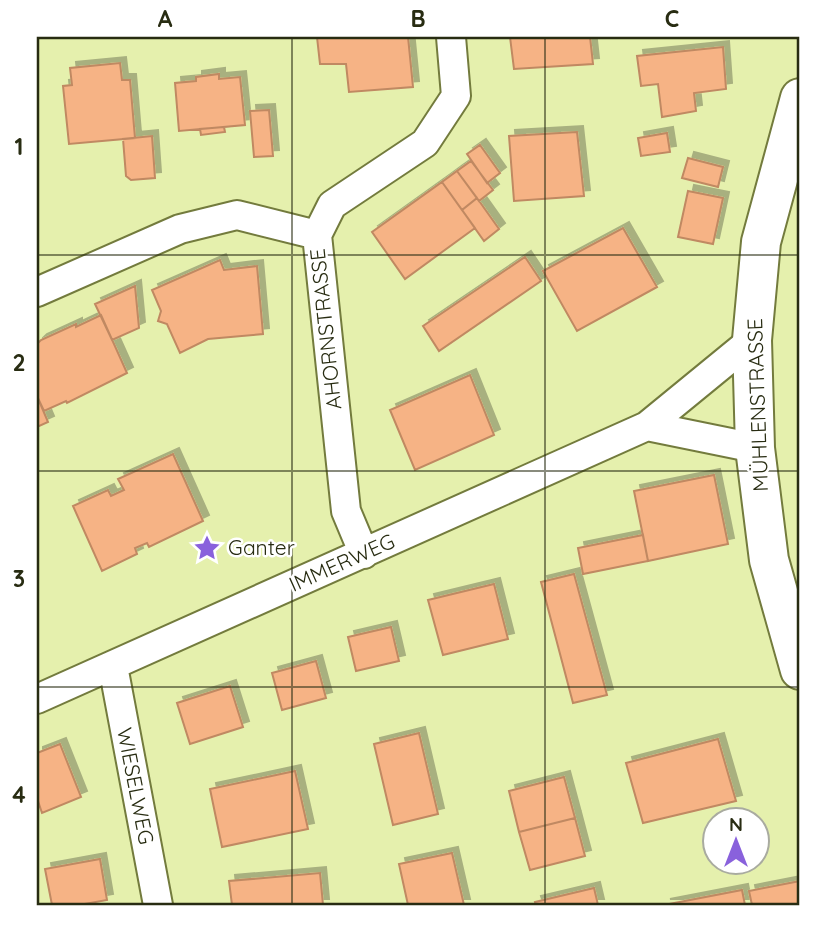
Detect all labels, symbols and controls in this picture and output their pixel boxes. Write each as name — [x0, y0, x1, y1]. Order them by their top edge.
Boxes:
text: A — [158, 4, 173, 33]
text: B — [410, 4, 426, 33]
text: C — [665, 4, 679, 33]
text: 1 — [15, 132, 23, 161]
street label: AHORNSTRASSE — [304, 247, 346, 411]
street label: MÜHLENSTRASSE — [741, 318, 773, 492]
text: 2 — [12, 348, 26, 377]
street label: IMMERWEG — [285, 527, 398, 597]
place icon: Ganter — [192, 533, 222, 563]
place label: Ganter — [228, 534, 295, 560]
text: 3 — [13, 564, 25, 593]
street label: WIESELWEG — [112, 725, 160, 846]
text: 4 — [12, 780, 26, 809]
north arrow — [700, 806, 770, 876]
text: N — [729, 812, 743, 836]

